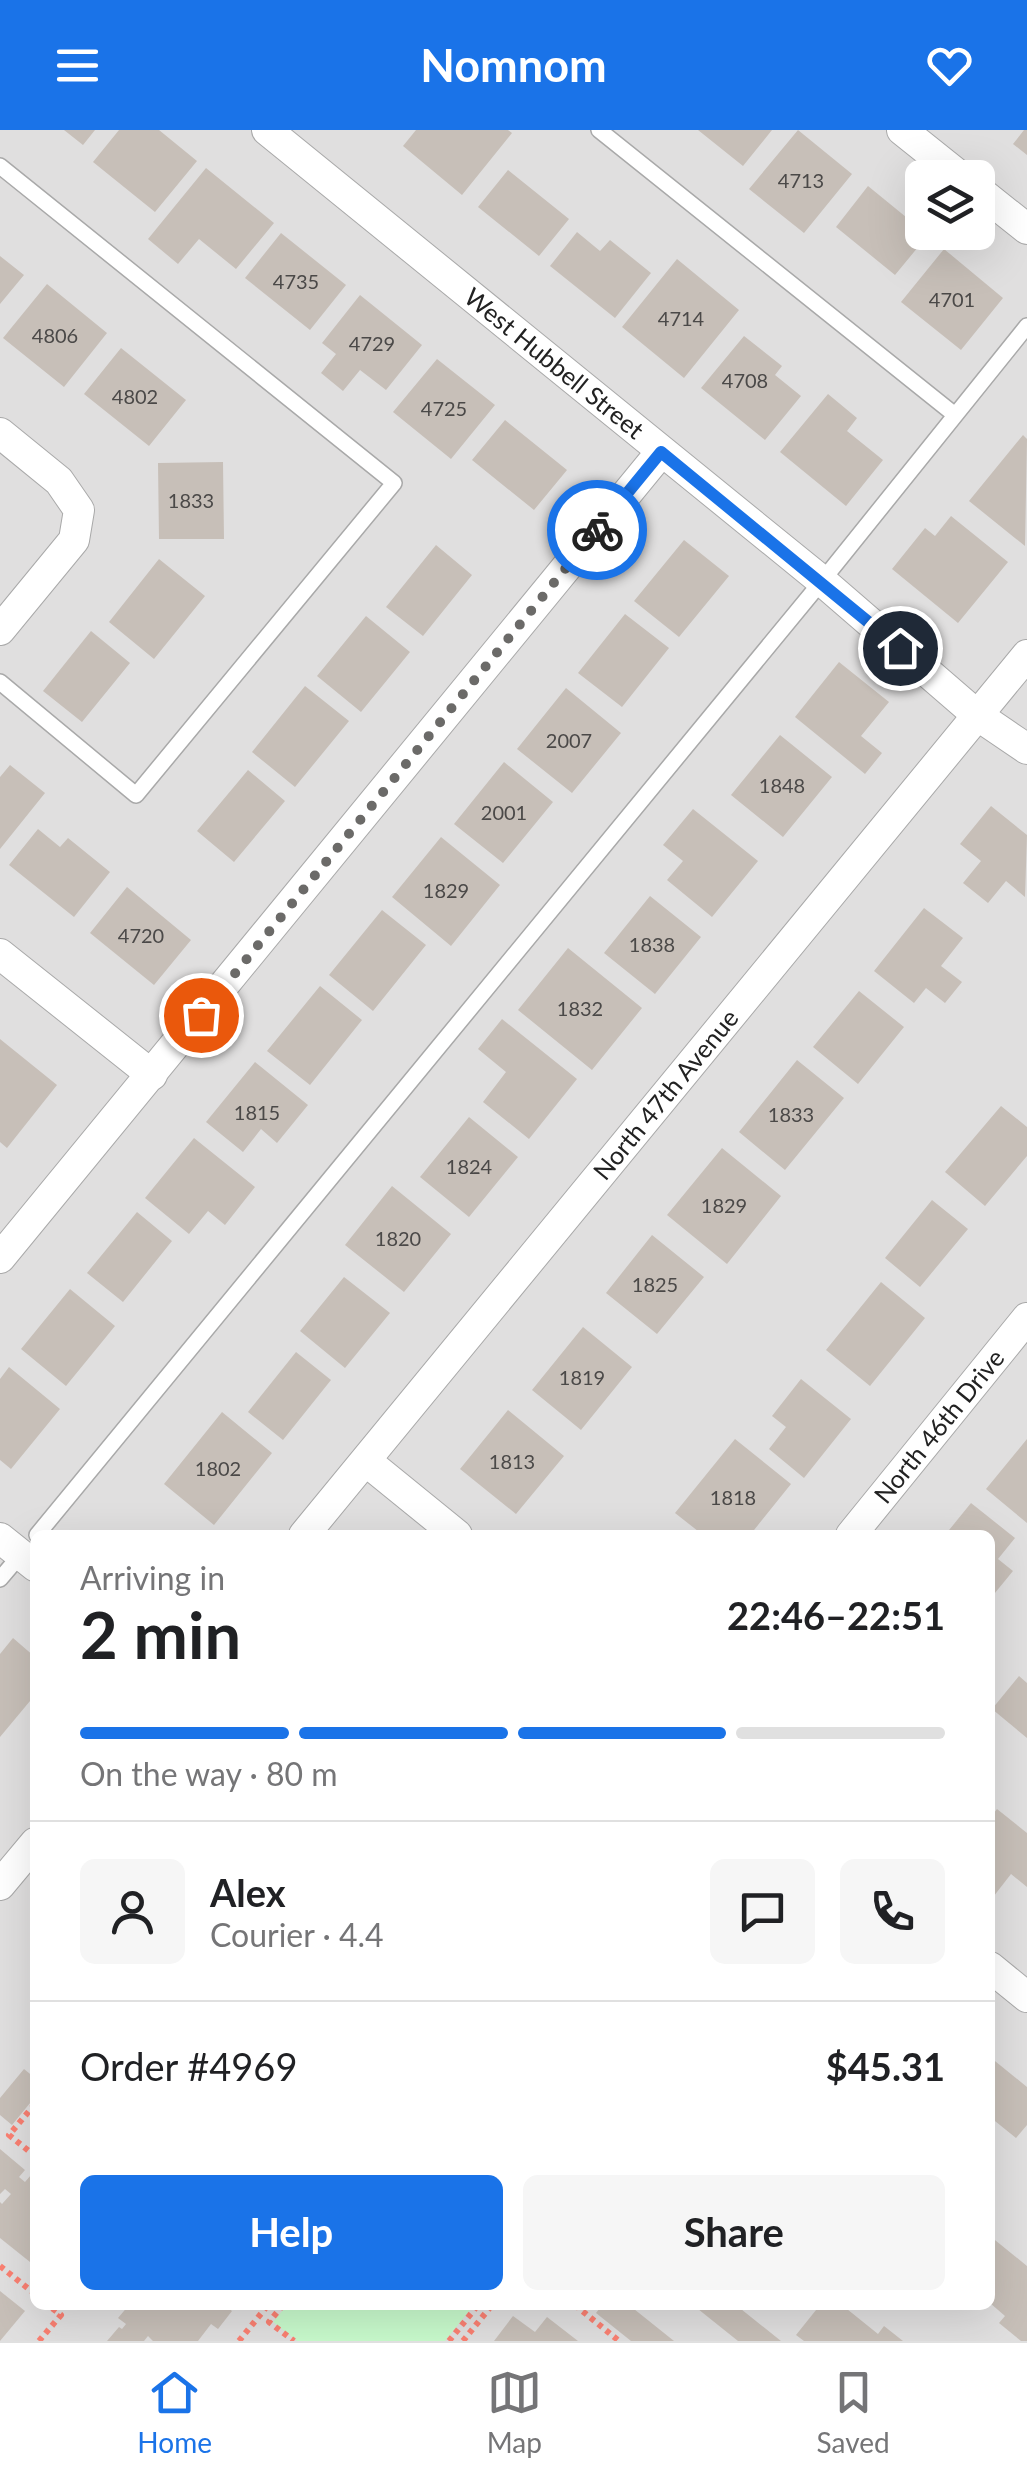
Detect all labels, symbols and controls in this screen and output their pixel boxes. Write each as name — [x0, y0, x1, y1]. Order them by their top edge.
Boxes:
icon: menu — [50, 38, 105, 93]
text: Nomnom — [420, 38, 607, 92]
icon: heart — [922, 38, 977, 93]
map controls — [905, 160, 995, 250]
button: layers — [905, 160, 995, 250]
house number: 4713 — [778, 168, 824, 192]
house number: 4735 — [273, 269, 319, 293]
street label: West Hubbell Street — [459, 281, 650, 444]
house number: 4701 — [929, 287, 975, 311]
house number: 4714 — [658, 306, 705, 330]
house number: 4806 — [32, 323, 78, 347]
house number: 4729 — [349, 331, 395, 355]
house number: 4708 — [722, 368, 768, 392]
house number: 4802 — [112, 384, 158, 408]
house number: 4725 — [421, 396, 467, 420]
courier — [547, 480, 647, 580]
house number: 1833 — [168, 488, 214, 512]
icon: bike — [570, 503, 625, 558]
pin — [858, 606, 943, 691]
icon: home — [873, 621, 928, 676]
house number: 2007 — [546, 728, 592, 752]
house number: 1848 — [759, 773, 805, 797]
house number: 2001 — [481, 800, 527, 824]
house number: 1829 — [423, 878, 469, 902]
house number: 4720 — [118, 923, 164, 947]
house number: 1838 — [629, 932, 675, 956]
pin — [159, 973, 244, 1058]
icon: bag — [174, 988, 229, 1043]
house number: 1832 — [557, 996, 603, 1020]
street label: North 47th Avenue — [586, 1003, 744, 1185]
house number: 1815 — [234, 1100, 280, 1124]
house number: 1833 — [768, 1102, 814, 1126]
house number: 1824 — [446, 1154, 493, 1178]
house number: 1829 — [701, 1193, 747, 1217]
house number: 1820 — [375, 1226, 421, 1250]
house number: 1825 — [632, 1272, 678, 1296]
street label: North 46th Drive — [867, 1343, 1010, 1509]
house number: 1819 — [559, 1365, 605, 1389]
house number: 1813 — [489, 1449, 535, 1473]
house number: 1802 — [195, 1456, 241, 1480]
house number: 1818 — [710, 1485, 756, 1509]
text: Arriving in — [80, 1558, 225, 1597]
text: 22:46–22:51 — [727, 1592, 945, 1638]
text: 2 min — [80, 1595, 241, 1673]
text: On the way · 80 m — [80, 1754, 338, 1793]
button: person — [80, 1859, 185, 1964]
button: chat — [710, 1859, 815, 1964]
button: phone — [840, 1859, 945, 1964]
text: Alex — [210, 1869, 286, 1915]
text: Courier · 4.4 — [210, 1915, 384, 1954]
text: Order #4969 — [80, 2043, 297, 2089]
text: $45.31 — [826, 2043, 945, 2089]
button: Help — [80, 2175, 503, 2290]
button: Share — [523, 2175, 945, 2290]
tab: Home — [137, 2365, 212, 2459]
tab: Map — [487, 2365, 542, 2459]
tab: Saved — [817, 2365, 890, 2459]

